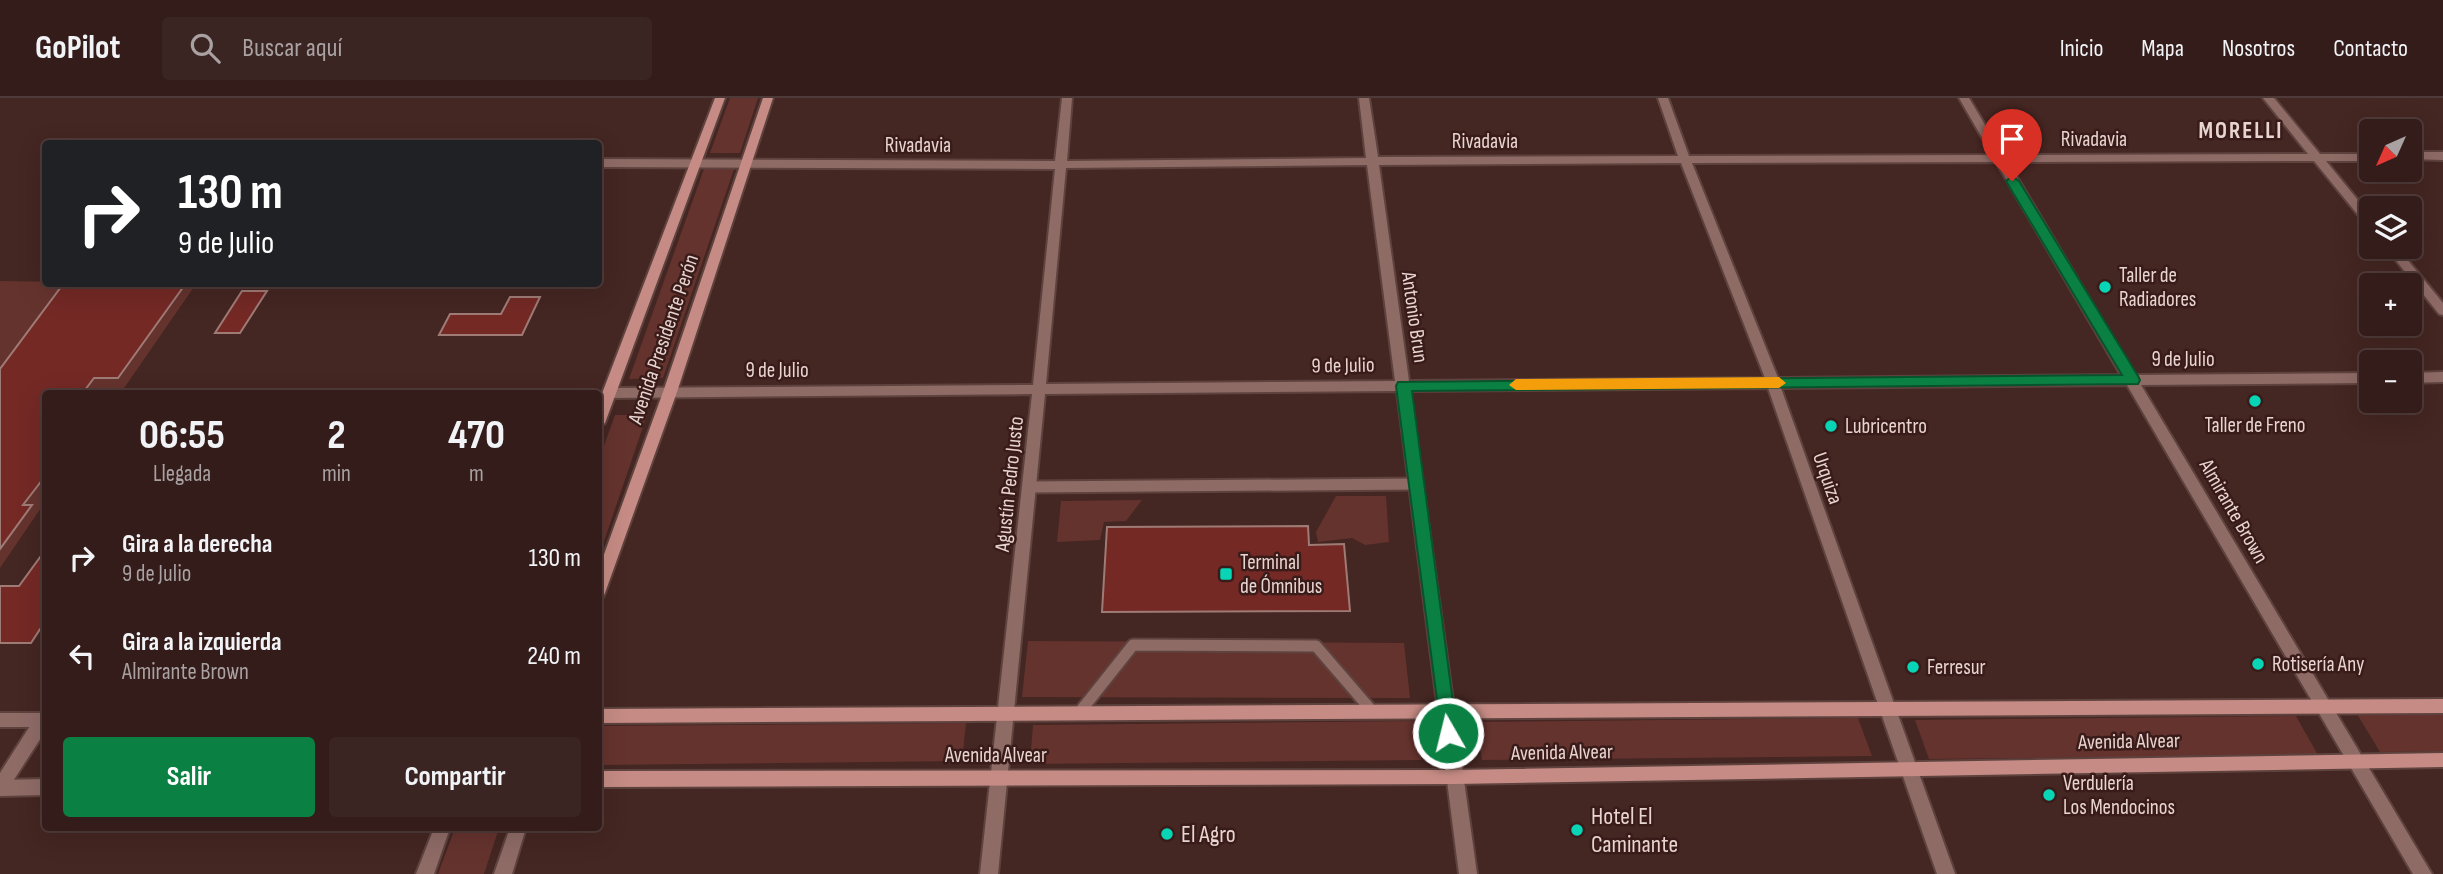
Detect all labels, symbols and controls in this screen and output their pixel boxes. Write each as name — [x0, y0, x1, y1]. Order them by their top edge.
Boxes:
search box — [162, 17, 652, 80]
text: GoPilot — [35, 28, 120, 68]
icon: search — [186, 29, 224, 67]
text: Buscar aquí — [242, 33, 342, 64]
text: Inicio — [2060, 34, 2103, 63]
text: Mapa — [2141, 34, 2184, 63]
text: Nosotros — [2222, 34, 2295, 63]
text: Contacto — [2333, 34, 2408, 63]
pin — [1982, 109, 2042, 181]
district label: MORELLI — [2199, 117, 2283, 145]
north arrow — [2359, 119, 2422, 182]
map controls — [2359, 119, 2422, 413]
icon: arrive — [1993, 120, 2031, 158]
street label: Rivadavia — [2061, 127, 2127, 152]
street label: Rivadavia — [1452, 129, 1518, 154]
street label: Rivadavia — [885, 133, 951, 158]
text: 130 m — [178, 164, 283, 223]
icon: right — [63, 168, 154, 259]
button: layers — [2359, 196, 2422, 259]
text: 9 de Julio — [178, 224, 274, 263]
street label: Avenida Presidente Perón — [622, 251, 704, 428]
place label: Taller de Radiadores — [2119, 263, 2196, 312]
street label: Antonio Brun — [1396, 269, 1433, 364]
button: + — [2359, 273, 2422, 336]
marker: Taller de Radiadores — [2097, 279, 2113, 295]
street label: 9 de Julio — [2151, 347, 2215, 372]
button: − — [2359, 350, 2422, 413]
street label: 9 de Julio — [1311, 352, 1375, 379]
street label: 9 de Julio — [745, 358, 809, 383]
marker: Taller de Freno — [2247, 393, 2263, 409]
text: 06:55 — [139, 410, 225, 461]
text: 2 — [327, 410, 346, 461]
text: 470 — [448, 410, 505, 461]
place label: Taller de Freno — [2204, 413, 2306, 438]
place label: Lubricentro — [1845, 414, 1927, 439]
street label: Agustín Pedro Justo — [990, 415, 1029, 554]
marker: Lubricentro — [1823, 418, 1839, 434]
street label: Urquiza — [1807, 449, 1848, 507]
street label: Almirante Brown — [2193, 454, 2273, 568]
text: Llegada — [153, 460, 211, 488]
text: min — [322, 460, 351, 488]
text: m — [469, 460, 484, 488]
text: Gira a la derecha — [122, 529, 272, 560]
icon: right — [63, 539, 101, 577]
text: 130 m — [529, 543, 581, 574]
place label: Terminal de Ómnibus — [1240, 550, 1322, 599]
text: 9 de Julio — [122, 560, 191, 588]
marker: Terminal de Ómnibus — [1218, 566, 1234, 582]
text: Gira a la izquierda — [122, 627, 282, 658]
icon: left — [63, 637, 101, 675]
text: 240 m — [527, 641, 581, 672]
place label: Rotisería Any — [2272, 652, 2364, 677]
place label: Ferresur — [1927, 655, 1986, 680]
marker: Rotisería Any — [2250, 656, 2266, 672]
text: Almirante Brown — [122, 658, 249, 686]
marker: Ferresur — [1905, 659, 1921, 675]
position arrow — [1411, 696, 1485, 770]
street label: Avenida Alvear — [2077, 728, 2180, 755]
button: Salir — [63, 737, 315, 817]
button: Compartir — [329, 737, 581, 817]
street label: Avenida Alvear — [1510, 739, 1613, 766]
street label: Avenida Alvear — [944, 743, 1047, 768]
place label: Verdulería Los Mendocinos — [2063, 771, 2175, 820]
marker: Verdulería Los Mendocinos — [2041, 787, 2057, 803]
place label: Hotel El Caminante — [1591, 802, 1678, 859]
place label: El Agro — [1181, 820, 1236, 849]
marker: Hotel El Caminante — [1569, 822, 1585, 838]
marker: El Agro — [1159, 826, 1175, 842]

